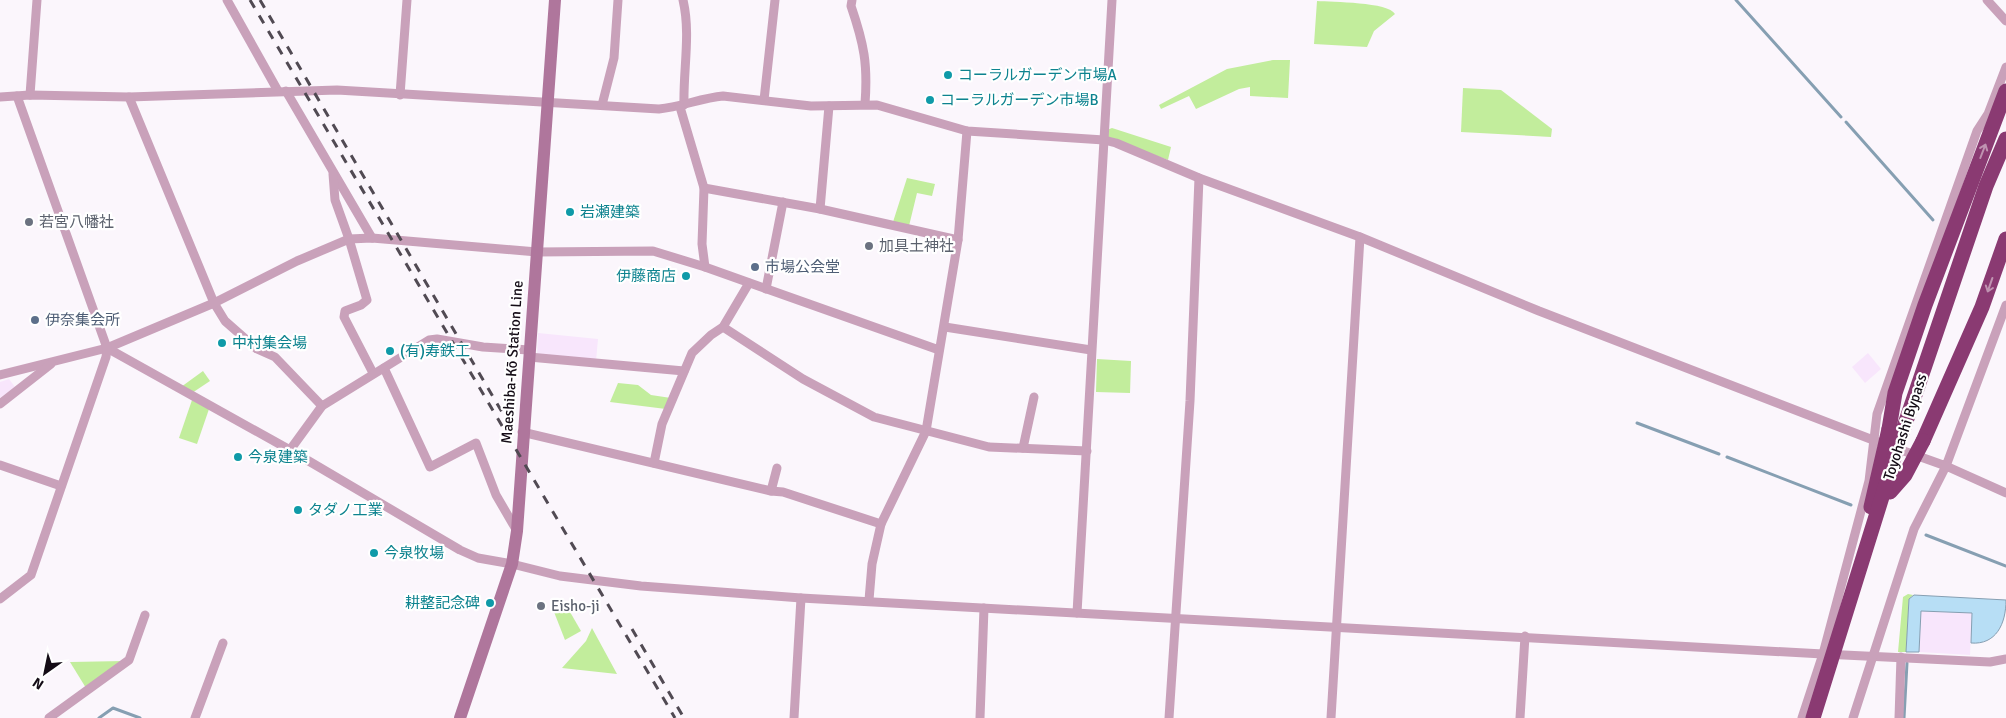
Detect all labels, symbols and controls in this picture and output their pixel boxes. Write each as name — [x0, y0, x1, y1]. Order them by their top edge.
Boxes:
place label: コーラルガーデン市場A — [958, 66, 1117, 84]
marker: コーラルガーデン市場A — [942, 69, 954, 81]
place label: コーラルガーデン市場B — [940, 91, 1099, 109]
marker: コーラルガーデン市場B — [924, 94, 936, 106]
one-way arrow — [1979, 144, 1988, 159]
place label: 岩瀬建築 — [580, 203, 640, 221]
marker: 岩瀬建築 — [564, 206, 576, 218]
place label: 若宮八幡社 — [39, 213, 114, 231]
marker: 若宮八幡社 — [23, 216, 35, 228]
place label: 加具土神社 — [879, 237, 954, 255]
marker: 加具土神社 — [863, 240, 875, 252]
place label: 市場公会堂 — [765, 258, 840, 276]
marker: 市場公会堂 — [749, 261, 761, 273]
place label: 伊藤商店 — [616, 267, 676, 285]
marker: 伊藤商店 — [680, 270, 692, 282]
one-way arrow — [1985, 277, 1994, 292]
street label: Maeshiba-Kō Station Line — [497, 280, 527, 444]
place label: 伊奈集会所 — [45, 311, 120, 329]
marker: 伊奈集会所 — [29, 314, 41, 326]
place label: 中村集会場 — [232, 334, 307, 352]
marker: 中村集会場 — [216, 337, 228, 349]
place label: (有)寿鉄工 — [400, 342, 470, 360]
marker: (有)寿鉄工 — [384, 345, 396, 357]
street label: Toyohashi Bypass — [1879, 371, 1931, 482]
place label: 今泉建築 — [248, 448, 308, 466]
marker: 今泉建築 — [232, 451, 244, 463]
place label: タダノ工業 — [308, 501, 383, 519]
marker: タダノ工業 — [292, 504, 304, 516]
place label: 今泉牧場 — [384, 544, 444, 562]
marker: 今泉牧場 — [368, 547, 380, 559]
place label: 耕整記念碑 — [405, 594, 480, 612]
marker: 耕整記念碑 — [484, 597, 496, 609]
place label: Eisho-ji — [551, 597, 600, 615]
marker: Eisho-ji — [535, 600, 547, 612]
north arrow — [20, 648, 70, 698]
text: N — [29, 674, 47, 693]

